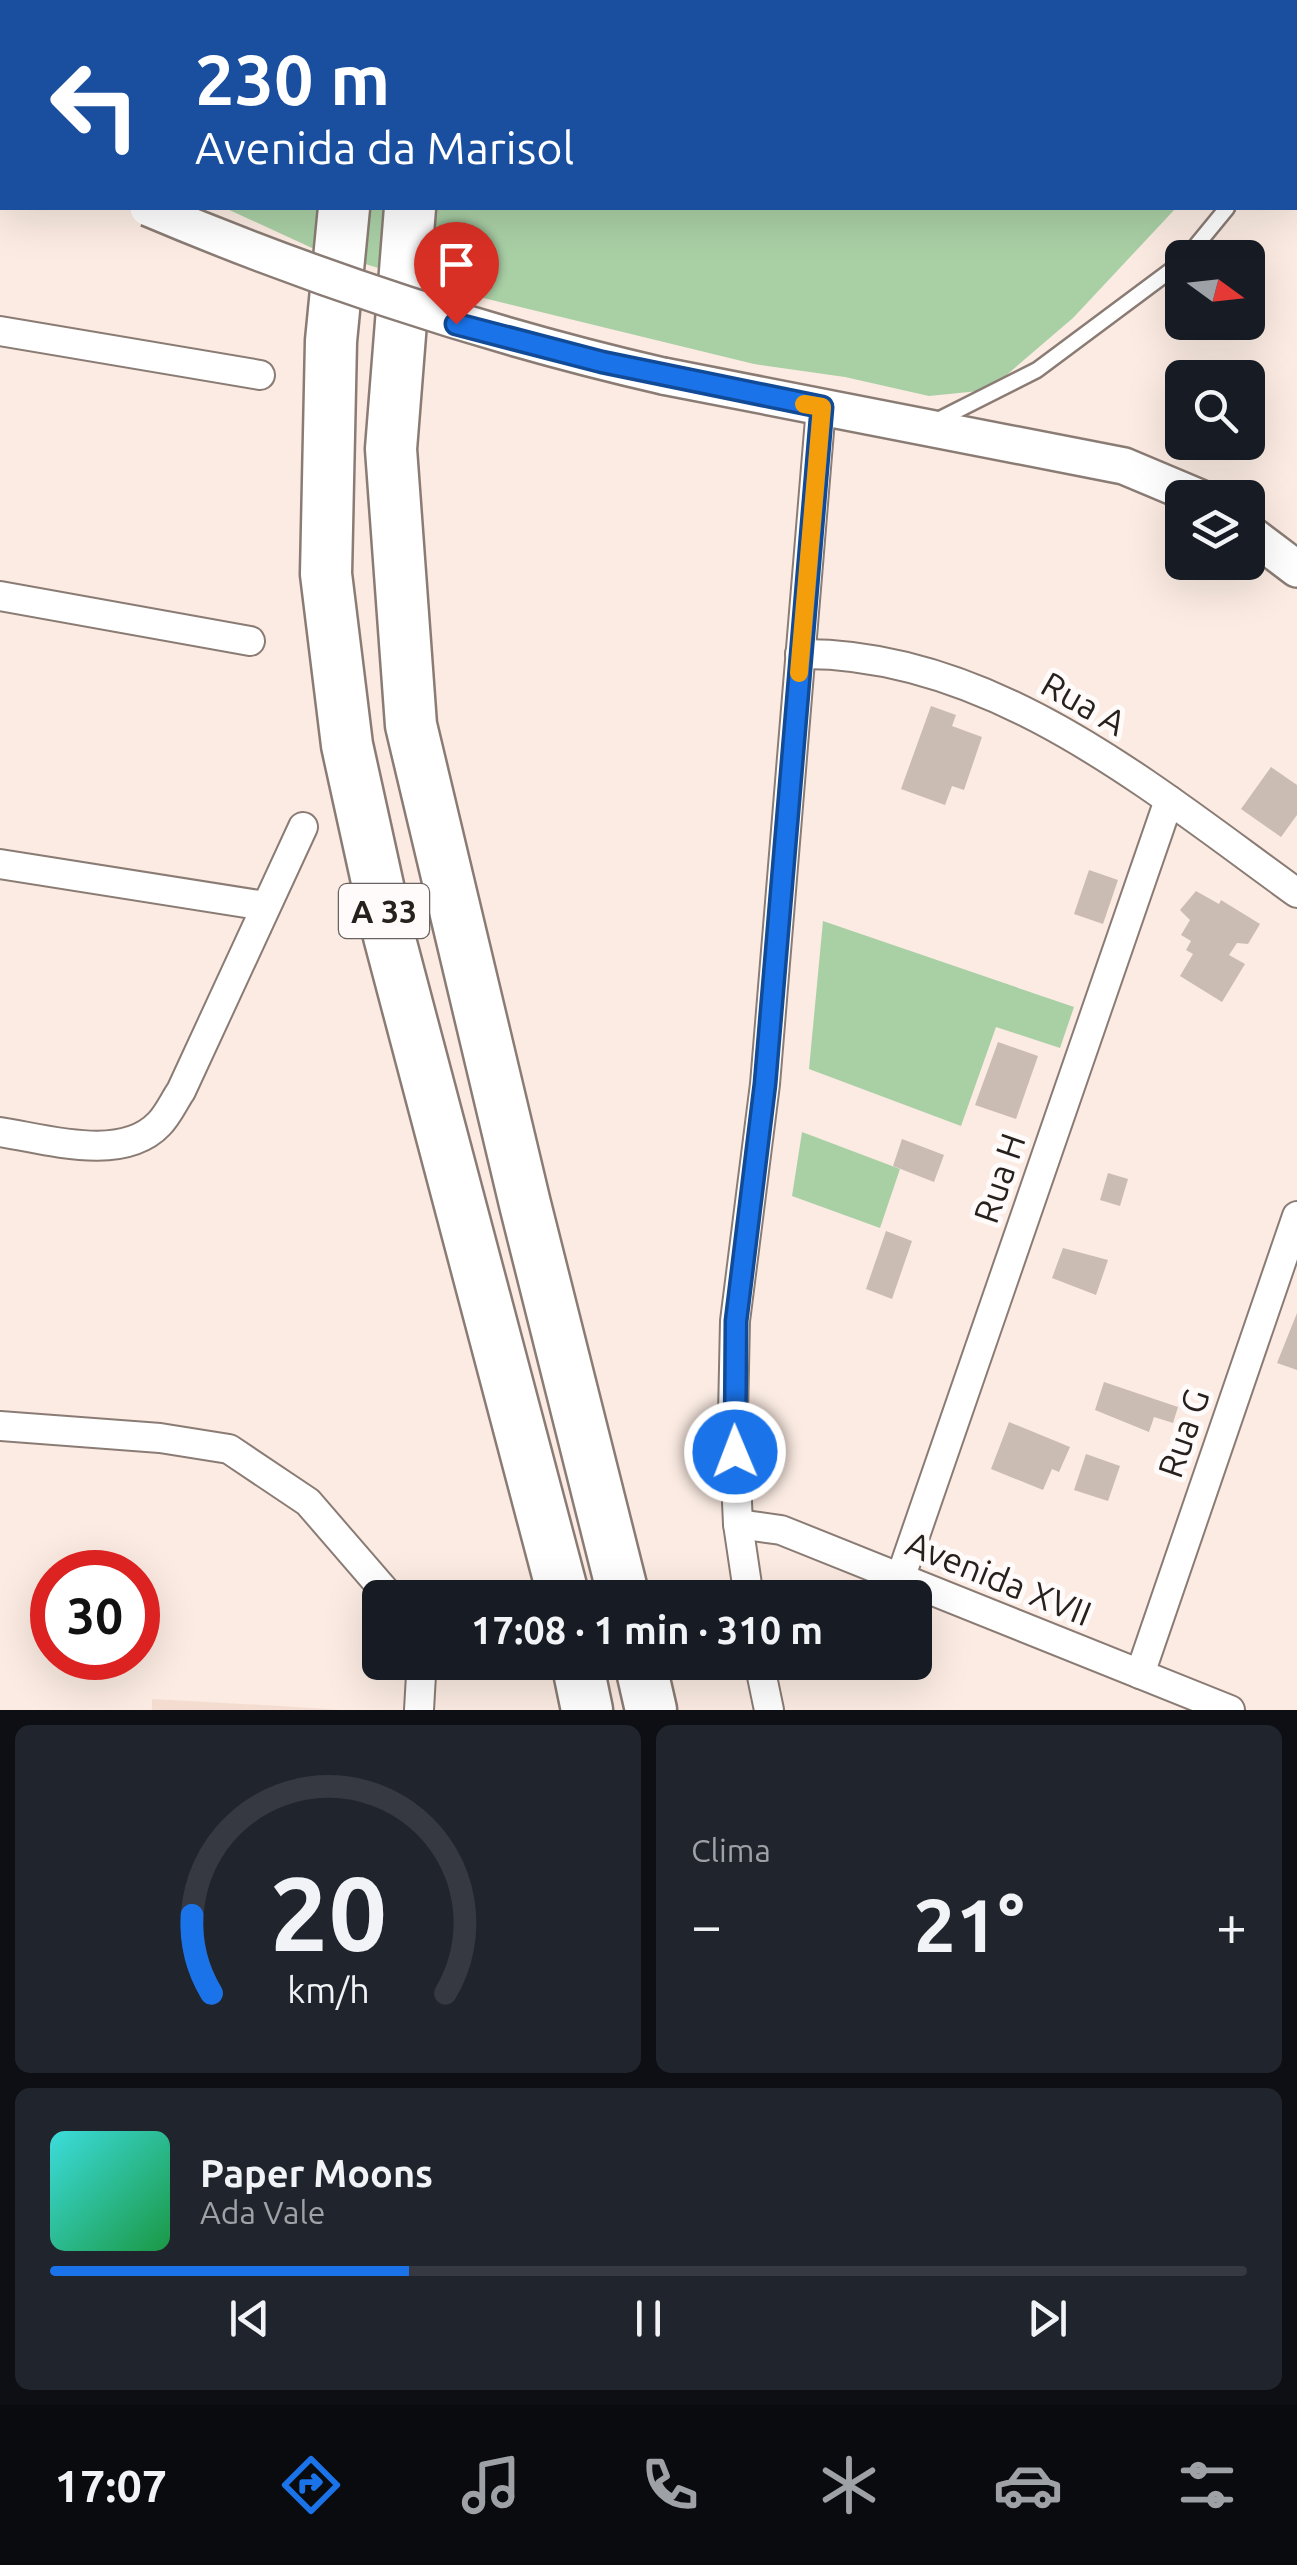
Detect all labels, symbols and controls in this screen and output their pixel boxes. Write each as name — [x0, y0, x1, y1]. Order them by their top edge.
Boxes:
icon: left — [30, 40, 160, 170]
text: 230 m — [195, 40, 390, 118]
text: Avenida da Marisol — [195, 122, 574, 173]
pin — [414, 222, 499, 325]
icon: arrive — [429, 237, 484, 292]
north arrow — [1165, 240, 1265, 340]
map controls — [1165, 240, 1265, 580]
button: search — [1165, 360, 1265, 460]
button: layers — [1165, 480, 1265, 580]
street label: Rua A — [1035, 663, 1133, 743]
road number: A 33 — [339, 884, 429, 938]
street label: Rua H — [965, 1128, 1033, 1228]
street label: Rua G — [1149, 1383, 1217, 1483]
position arrow — [683, 1400, 787, 1504]
street label: Avenida XVII — [901, 1523, 1097, 1633]
speed limit sign: 30 — [30, 1550, 160, 1680]
text: 17:08 · 1 min · 310 m — [471, 1609, 823, 1651]
text: Clima — [691, 1832, 771, 1868]
text: 20 — [269, 1854, 387, 1971]
text: 21° — [913, 1882, 1025, 1966]
text: − — [691, 1894, 722, 1955]
text: + — [1216, 1894, 1247, 1955]
text: km/h — [287, 1970, 369, 2010]
text: Paper Moons — [200, 2152, 433, 2194]
text: Ada Vale — [200, 2194, 326, 2230]
icon: previous — [222, 2291, 277, 2346]
icon: pause — [621, 2291, 676, 2346]
icon: next — [1020, 2291, 1075, 2346]
icon: directions — [276, 2450, 346, 2520]
icon: music — [456, 2450, 526, 2520]
icon: phone — [635, 2450, 705, 2520]
icon: climate — [814, 2450, 884, 2520]
icon: car — [993, 2450, 1063, 2520]
icon: filters — [1172, 2450, 1242, 2520]
text: 17:07 — [55, 2460, 167, 2511]

